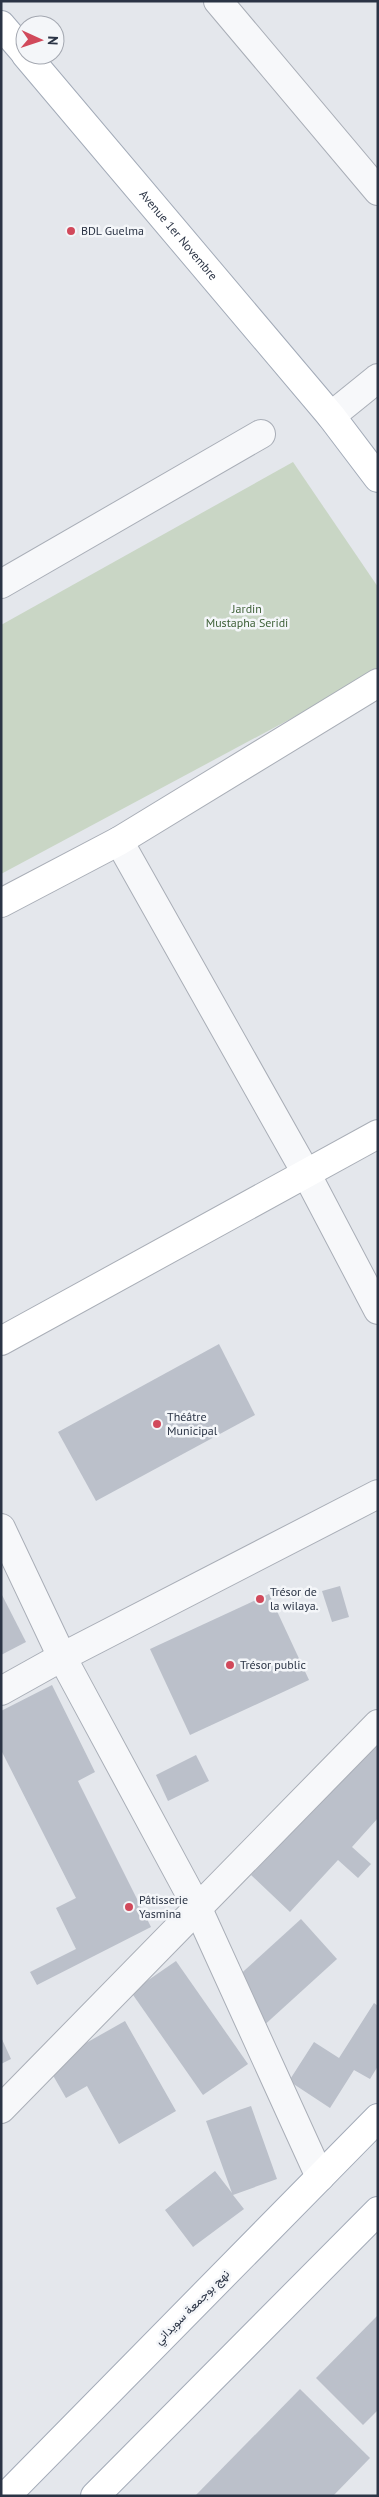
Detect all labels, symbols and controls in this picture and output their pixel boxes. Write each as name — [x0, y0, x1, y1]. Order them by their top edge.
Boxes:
north arrow — [15, 15, 65, 65]
text: N — [44, 36, 62, 46]
street label: Avenue 1er Novembre — [136, 187, 221, 283]
place label: BDL Guelma — [81, 223, 144, 238]
marker: BDL Guelma — [65, 225, 77, 237]
park label: Jardin Mustapha Seridi — [206, 601, 288, 630]
place label: Théâtre Municipal — [167, 1409, 218, 1438]
marker: Théâtre Municipal — [151, 1418, 163, 1430]
place label: Trésor de la wilaya. — [270, 1584, 318, 1613]
marker: Trésor de la wilaya. — [254, 1593, 266, 1605]
place label: Trésor public — [240, 1657, 307, 1672]
marker: Trésor public — [224, 1659, 236, 1671]
place label: Pâtisserie Yasmina — [139, 1892, 188, 1921]
marker: Pâtisserie Yasmina — [123, 1901, 135, 1913]
street label: نهج بوجمعة سويداني — [151, 2266, 234, 2349]

